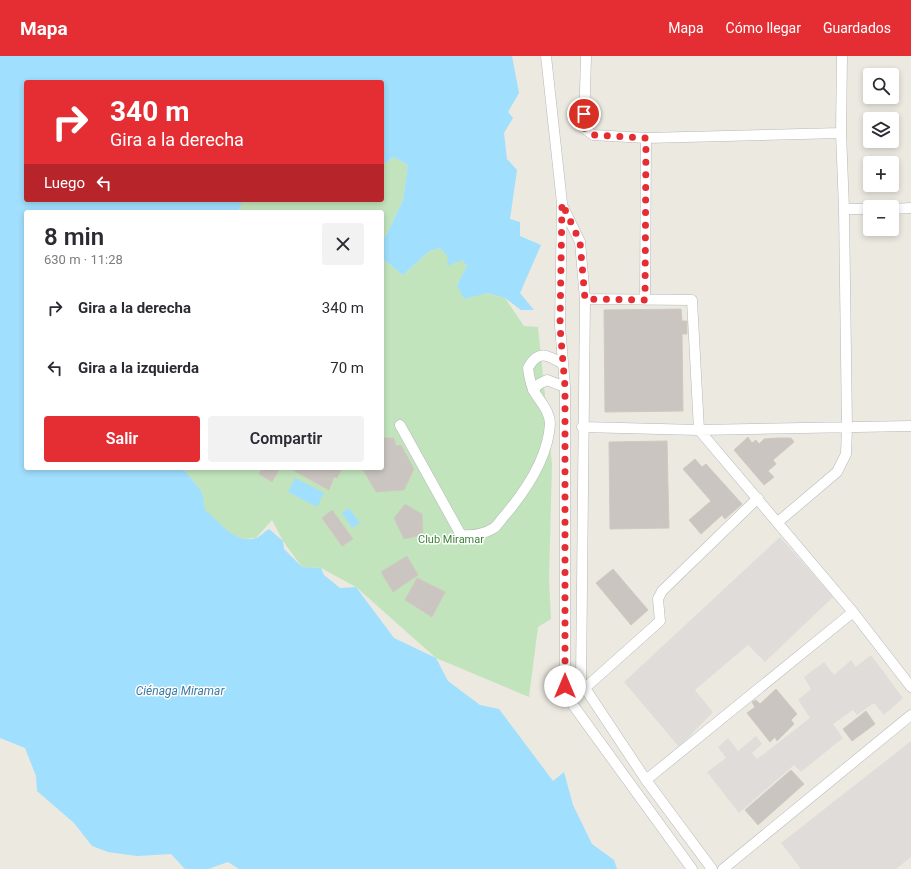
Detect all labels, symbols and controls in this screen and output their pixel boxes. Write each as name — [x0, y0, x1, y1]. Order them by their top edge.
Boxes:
text: Mapa — [20, 17, 68, 40]
text: Mapa — [668, 20, 704, 36]
text: Cómo llegar — [726, 20, 801, 36]
text: Guardados — [823, 20, 891, 36]
map controls — [863, 68, 899, 236]
button: search — [863, 68, 899, 104]
text: 340 m — [110, 95, 189, 128]
icon: right — [44, 96, 96, 148]
pin — [567, 97, 601, 131]
icon: arrive — [573, 103, 595, 125]
button: layers — [863, 112, 899, 148]
text: Gira a la derecha — [110, 129, 244, 150]
button: + — [863, 156, 899, 192]
icon: left — [93, 172, 115, 194]
text: Luego — [44, 174, 85, 192]
button: − — [863, 200, 899, 236]
text: 8 min — [44, 223, 104, 251]
button: close — [322, 223, 364, 265]
text: 630 m · 11:28 — [44, 252, 123, 267]
icon: right — [44, 297, 66, 319]
text: Gira a la derecha — [78, 299, 191, 317]
text: 340 m — [322, 299, 364, 317]
icon: left — [44, 357, 66, 379]
text: Gira a la izquierda — [78, 359, 199, 377]
text: 70 m — [330, 359, 364, 377]
button: Salir — [44, 416, 200, 462]
button: Compartir — [208, 416, 364, 462]
park label: Club Miramar — [418, 533, 484, 546]
position arrow — [544, 665, 586, 707]
water label: Ciénaga Miramar — [136, 684, 225, 698]

